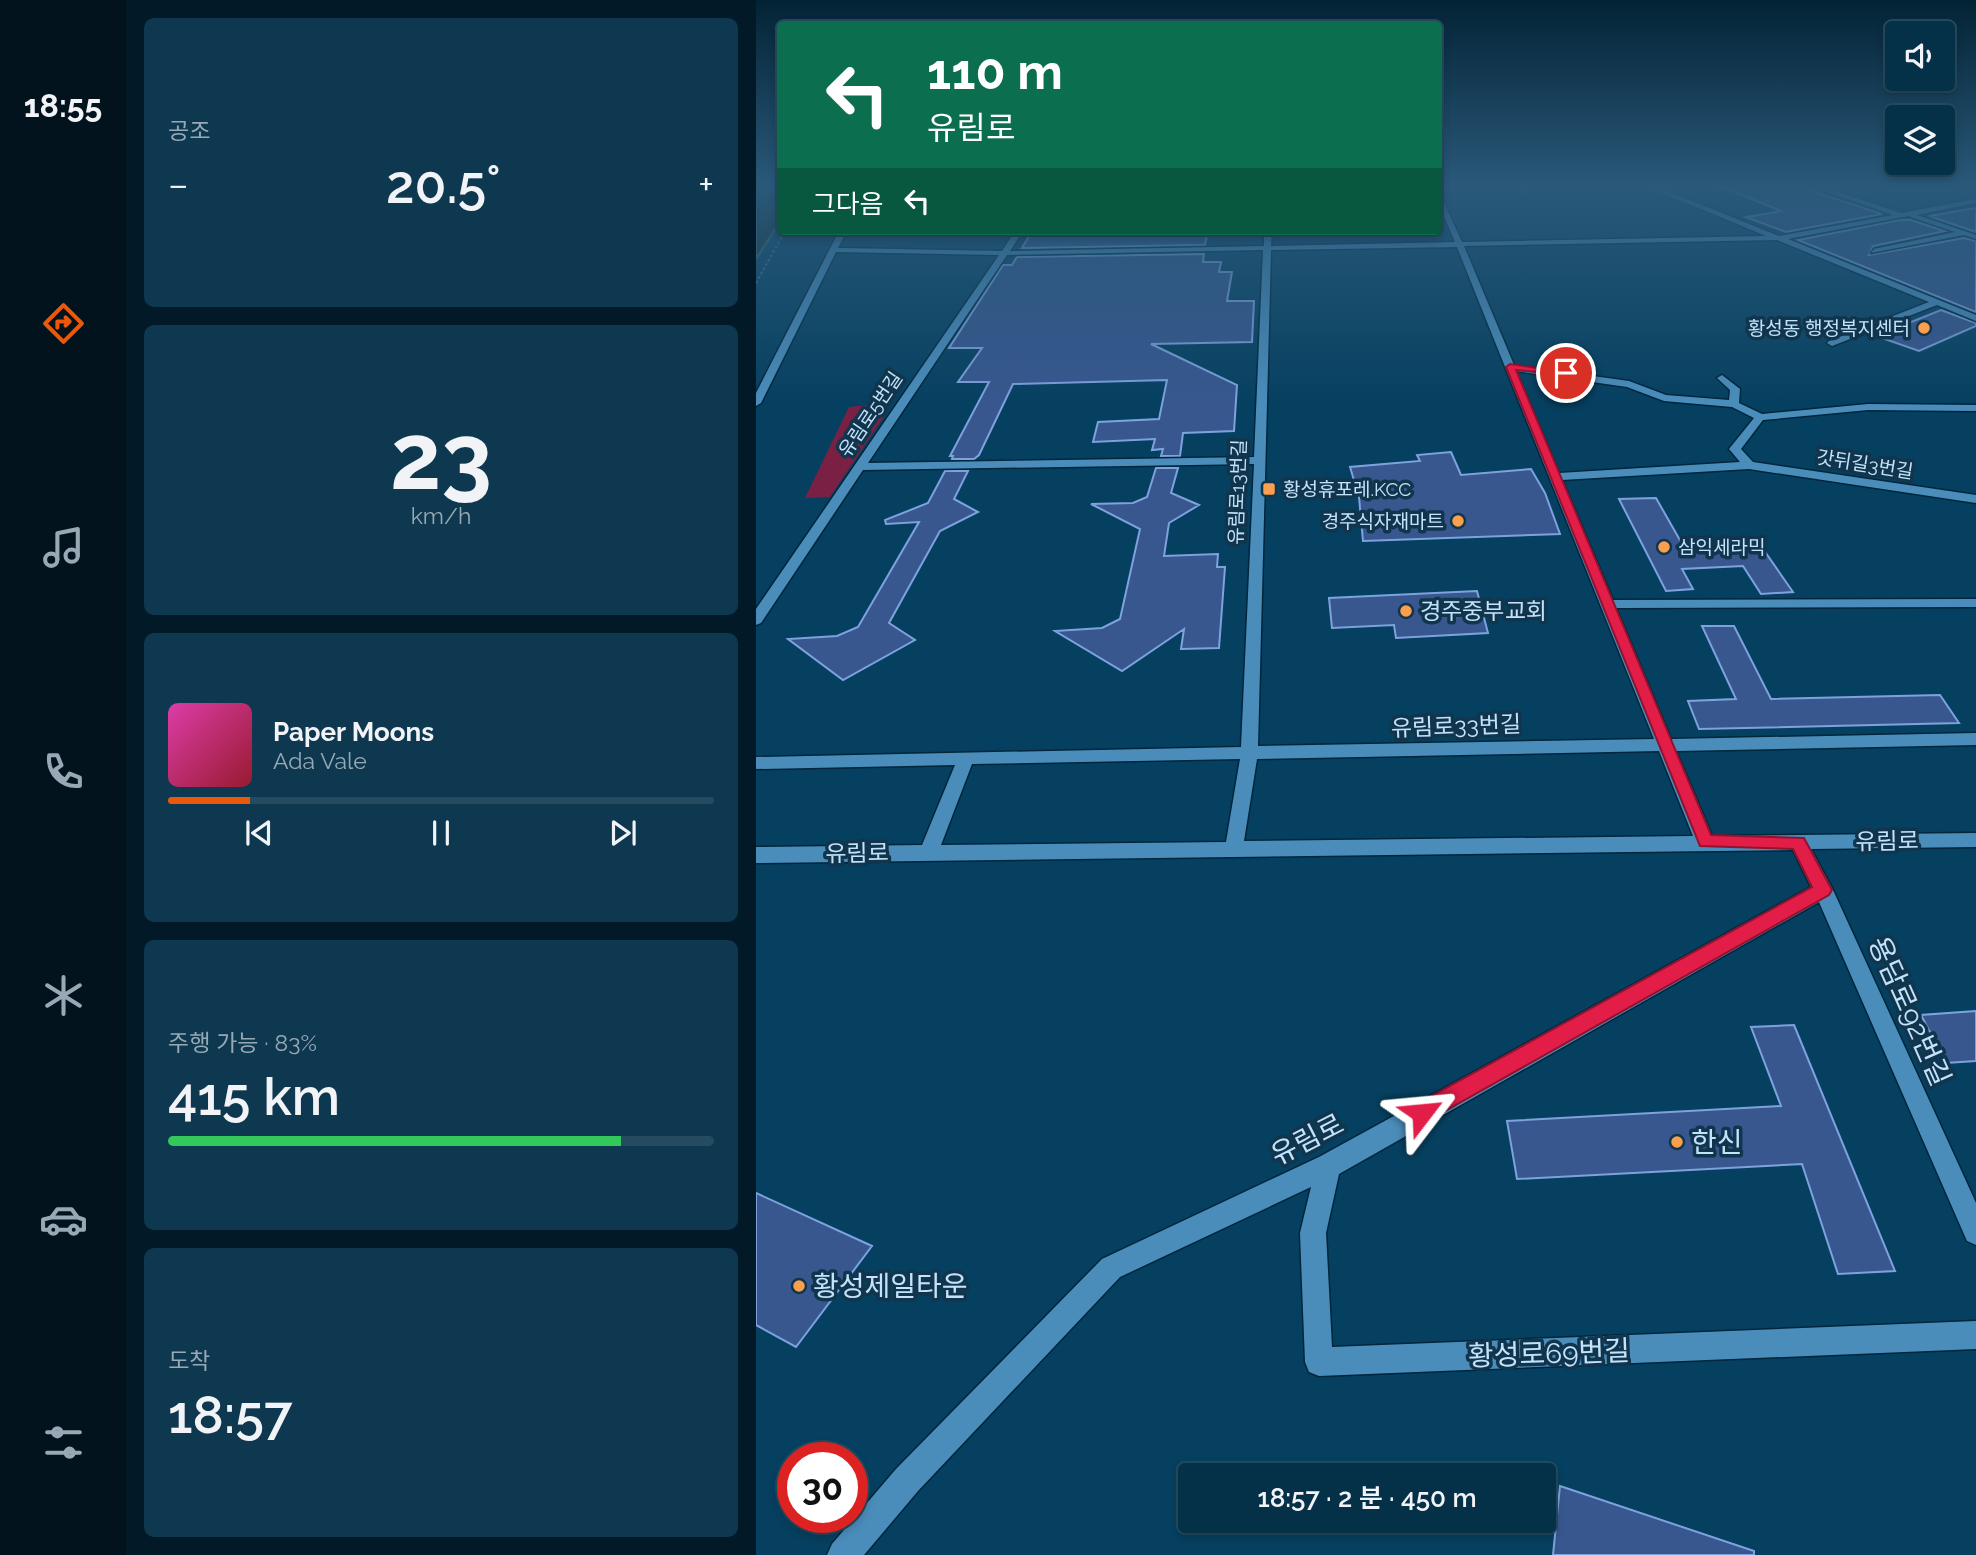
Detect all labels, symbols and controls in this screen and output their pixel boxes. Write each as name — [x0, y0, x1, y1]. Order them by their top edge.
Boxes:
map controls — [1885, 21, 1955, 175]
button: sound — [1885, 21, 1955, 91]
text: 110 m — [927, 43, 1063, 100]
icon: left — [812, 49, 903, 140]
text: 18:55 — [24, 87, 102, 124]
button: layers — [1885, 105, 1955, 175]
text: 유림로 — [927, 109, 1015, 146]
text: 공조 — [168, 117, 210, 144]
text: 20.5° — [386, 154, 501, 215]
text: − — [168, 162, 188, 207]
text: + — [698, 162, 714, 207]
icon: left — [898, 182, 936, 220]
text: 그다음 — [812, 189, 884, 219]
icon: directions — [39, 299, 88, 348]
place label: 황성동 행정복지센터 — [1748, 317, 1910, 339]
marker: 황성동 행정복지센터 — [1916, 320, 1932, 336]
pin — [1536, 343, 1596, 403]
icon: arrive — [1547, 354, 1585, 392]
street label: 유림로5번길 — [834, 367, 906, 461]
text: 23 — [390, 403, 492, 510]
street label: 유림로13번길 — [1224, 439, 1250, 545]
street label: 갓뒤길3번길 — [1815, 446, 1915, 482]
place label: 황성휴포레.KCC — [1283, 478, 1411, 500]
marker: 황성휴포레.KCC — [1261, 481, 1277, 497]
text: km/h — [411, 502, 471, 529]
place label: 경주식자재마트 — [1322, 510, 1444, 532]
marker: 경주식자재마트 — [1450, 513, 1466, 529]
icon: music — [39, 523, 88, 572]
place label: 삼익세라믹 — [1678, 536, 1765, 558]
marker: 삼익세라믹 — [1656, 539, 1672, 555]
place label: 경주중부교회 — [1420, 597, 1547, 624]
marker: 경주중부교회 — [1398, 603, 1414, 619]
street label: 유림로33번길 — [1390, 710, 1522, 741]
text: Paper Moons — [273, 717, 434, 747]
icon: phone — [39, 747, 88, 796]
text: Ada Vale — [273, 747, 367, 774]
icon: previous — [240, 814, 278, 852]
icon: pause — [422, 814, 460, 852]
icon: next — [604, 814, 642, 852]
street label: 유림로 — [1855, 826, 1919, 855]
street label: 유림로 — [825, 838, 889, 867]
street label: 용담로92번길 — [1862, 932, 1957, 1091]
icon: climate — [39, 971, 88, 1020]
text: 주행 가능 · 83% — [168, 1029, 317, 1056]
text: 415 km — [168, 1066, 340, 1127]
position arrow — [1385, 1076, 1459, 1150]
street label: 유림로 — [1265, 1107, 1349, 1172]
place label: 한신 — [1691, 1126, 1743, 1159]
marker: 한신 — [1669, 1134, 1685, 1150]
icon: car — [39, 1195, 88, 1244]
place label: 황성제일타운 — [813, 1270, 968, 1303]
marker: 황성제일타운 — [791, 1278, 807, 1294]
street label: 황성로69번길 — [1467, 1334, 1631, 1373]
text: 도착 — [168, 1347, 210, 1374]
text: 18:57 — [168, 1384, 293, 1445]
icon: filters — [39, 1418, 88, 1467]
speed limit sign: 30 — [777, 1442, 868, 1533]
text: 18:57 · 2 분 · 450 m — [1257, 1483, 1477, 1513]

